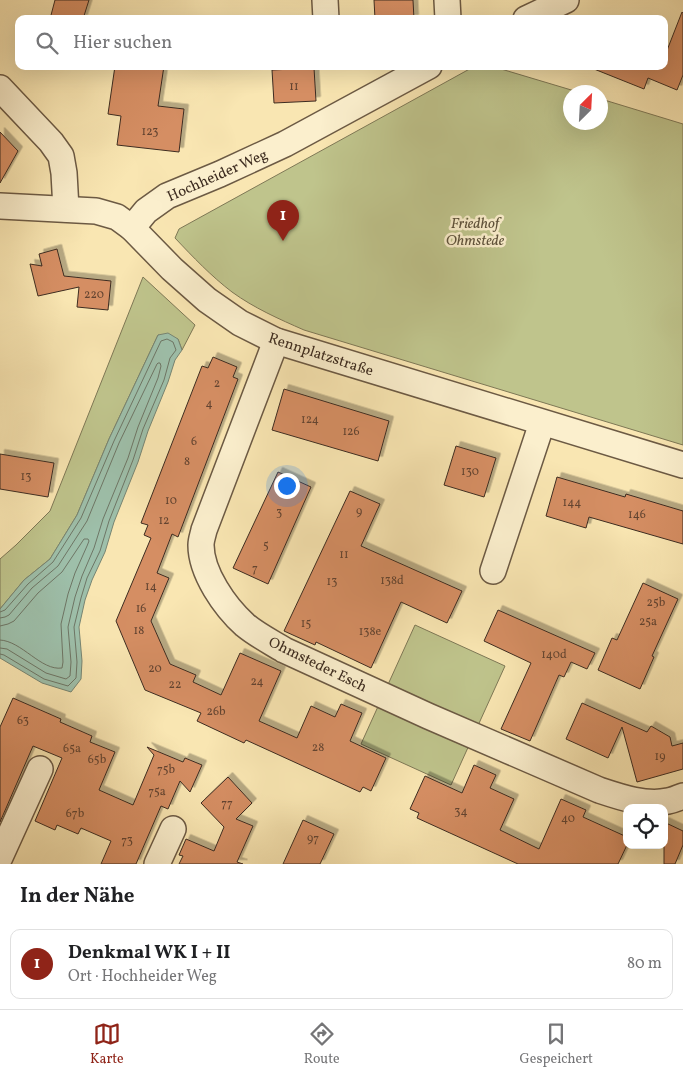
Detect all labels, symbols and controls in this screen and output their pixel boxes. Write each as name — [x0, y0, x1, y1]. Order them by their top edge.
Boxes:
search box — [15, 15, 668, 70]
icon: search — [33, 29, 61, 57]
text: Hier suchen — [73, 30, 172, 56]
house number: 11 — [289, 79, 299, 95]
north arrow — [563, 85, 608, 130]
house number: 123 — [142, 124, 158, 140]
street label: Hochheider Weg — [164, 145, 272, 208]
pin: 1 — [267, 200, 299, 241]
park label: Friedhof Ohmstede — [446, 214, 505, 252]
house number: 220 — [84, 287, 104, 303]
street label: Rennplatzstraße — [265, 329, 376, 382]
house number: 2 — [214, 376, 220, 392]
house number: 4 — [205, 396, 213, 412]
house number: 124 — [301, 412, 319, 428]
house number: 126 — [342, 424, 360, 440]
house number: 6 — [191, 434, 197, 450]
house number: 8 — [184, 454, 190, 470]
house number: 130 — [461, 464, 479, 480]
house number: 13 — [21, 469, 31, 485]
your location — [274, 473, 300, 499]
house number: 10 — [165, 493, 177, 509]
house number: 144 — [563, 495, 581, 511]
house number: 9 — [356, 504, 362, 520]
house number: 3 — [276, 505, 282, 521]
house number: 146 — [628, 507, 646, 523]
house number: 12 — [158, 513, 170, 529]
house number: 5 — [263, 538, 269, 554]
house number: 11 — [339, 547, 349, 563]
house number: 7 — [252, 561, 258, 577]
house number: 138d — [380, 573, 404, 589]
house number: 13 — [327, 574, 337, 590]
house number: 14 — [145, 579, 157, 595]
house number: 25b — [647, 595, 666, 611]
house number: 16 — [136, 601, 146, 617]
house number: 25a — [639, 614, 657, 630]
house number: 15 — [301, 616, 311, 632]
house number: 18 — [134, 623, 144, 639]
house number: 138e — [359, 624, 382, 640]
street label: Ohmsteder Esch — [264, 632, 370, 698]
house number: 140d — [541, 647, 567, 663]
house number: 20 — [148, 661, 162, 677]
house number: 24 — [250, 674, 264, 690]
house number: 22 — [169, 677, 181, 693]
house number: 26b — [206, 704, 226, 720]
house number: 63 — [17, 713, 29, 729]
house number: 28 — [312, 740, 324, 756]
house number: 65a — [63, 741, 81, 757]
house number: 19 — [655, 749, 665, 765]
house number: 65b — [88, 752, 107, 768]
house number: 75b — [157, 762, 176, 778]
house number: 75a — [148, 784, 166, 800]
house number: 77 — [221, 796, 233, 812]
house number: 34 — [454, 804, 468, 820]
map controls — [623, 804, 668, 849]
button: locate — [623, 804, 668, 849]
house number: 67b — [66, 806, 85, 822]
house number: 40 — [561, 811, 575, 827]
house number: 97 — [307, 831, 319, 847]
house number: 73 — [121, 833, 133, 849]
text: In der Nähe — [20, 882, 135, 911]
text: Denkmal WK I + II — [68, 940, 231, 966]
text: 1 — [34, 953, 40, 975]
text: 80 m — [627, 953, 662, 975]
text: Ort · Hochheider Weg — [68, 966, 217, 988]
tab: Karte — [90, 1020, 124, 1069]
tab: Route — [304, 1020, 340, 1069]
tab: Gespeichert — [520, 1020, 593, 1069]

